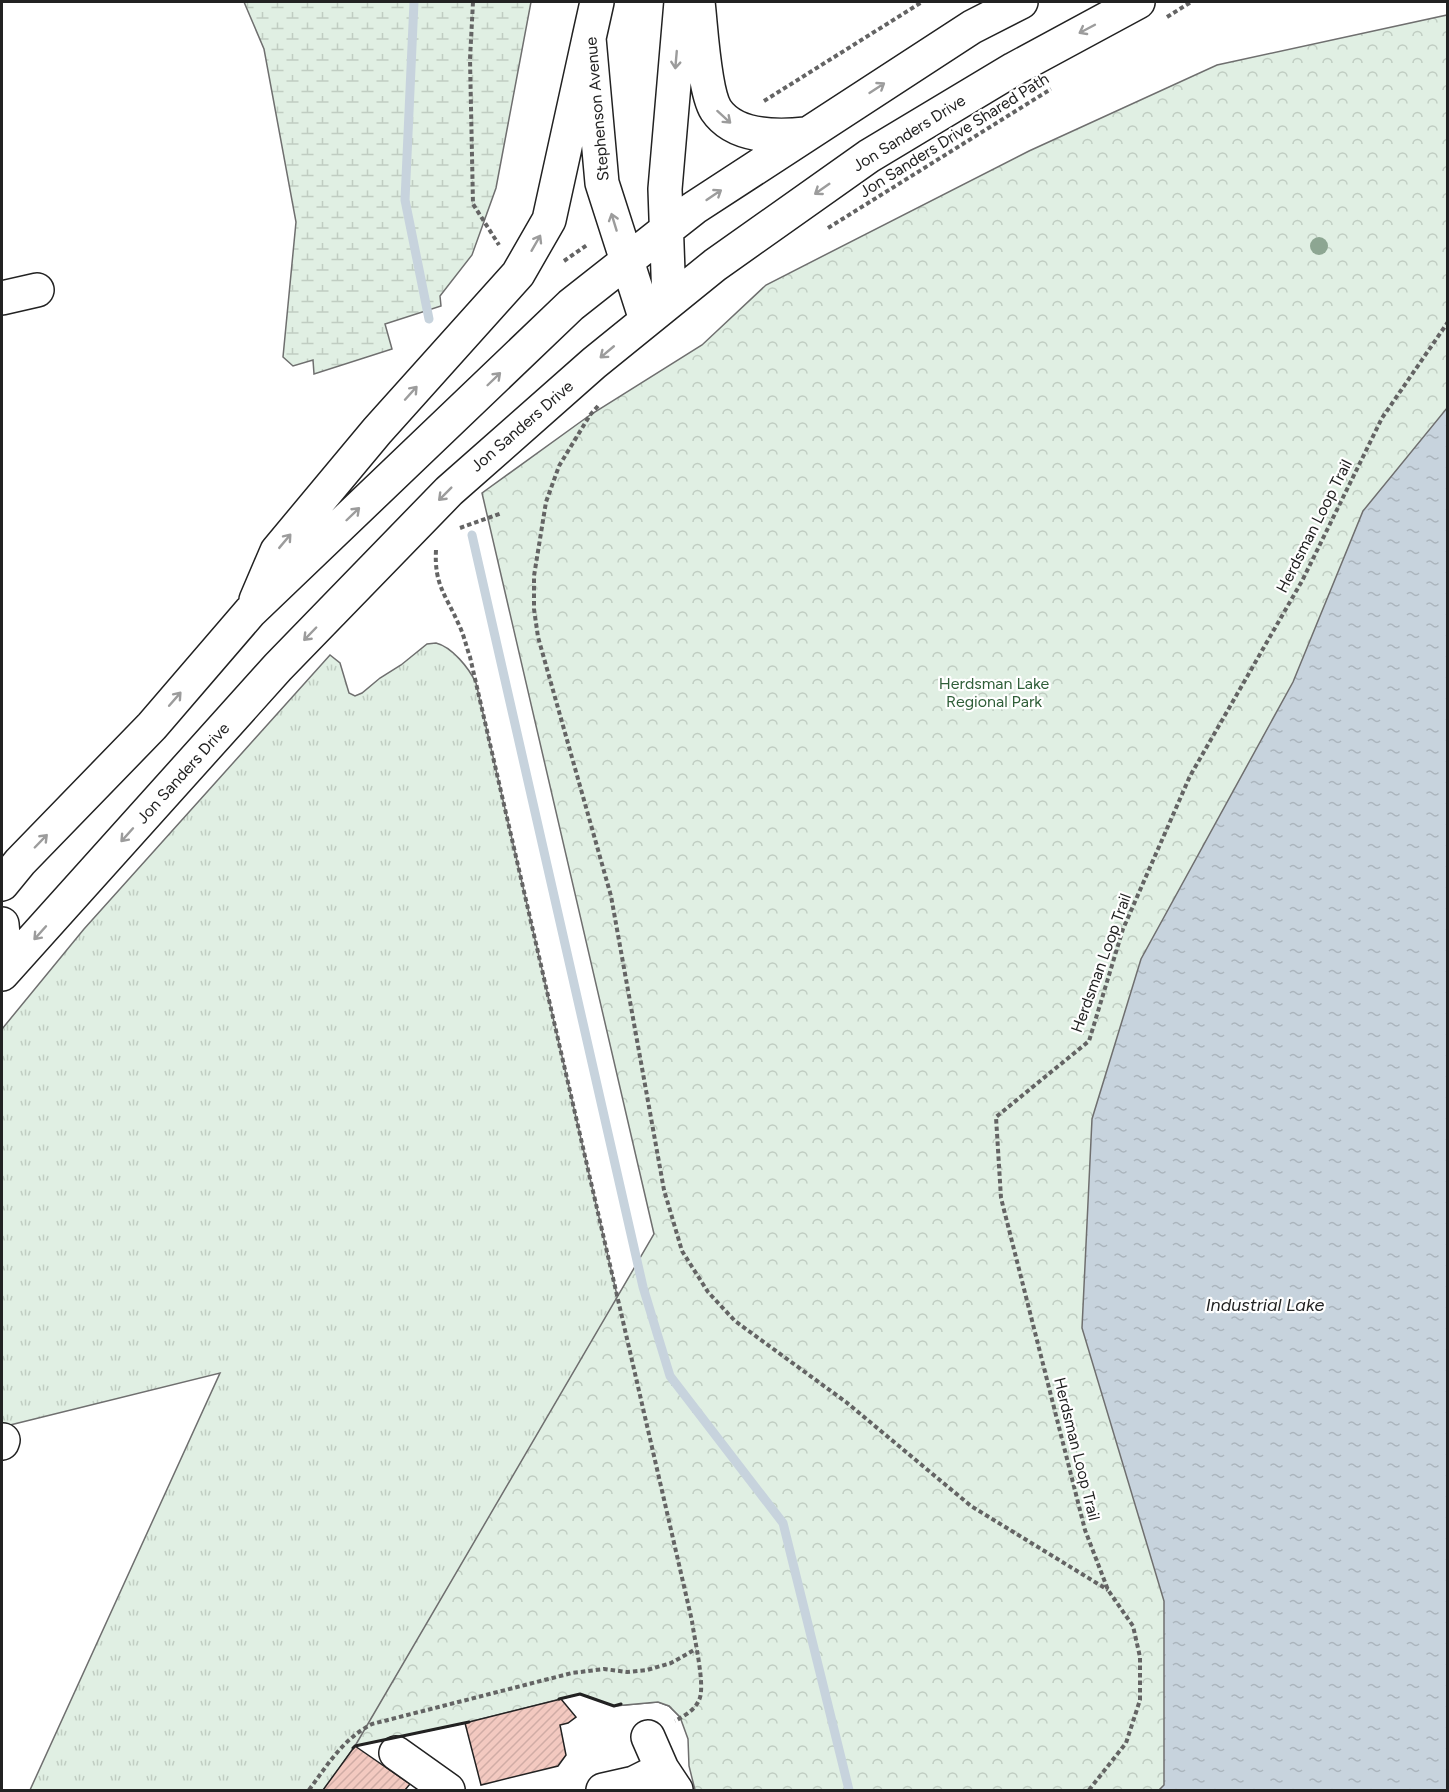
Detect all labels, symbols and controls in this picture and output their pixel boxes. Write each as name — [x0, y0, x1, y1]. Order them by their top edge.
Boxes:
one-way arrow — [1078, 24, 1096, 35]
street label: Stephenson Avenue — [581, 36, 613, 182]
one-way arrow — [670, 49, 681, 69]
street label: Jon Sanders Drive Shared Path — [856, 69, 1052, 201]
one-way arrow — [868, 82, 885, 94]
street label: Jon Sanders Drive — [849, 91, 969, 175]
one-way arrow — [716, 110, 731, 124]
one-way arrow — [815, 183, 831, 195]
one-way arrow — [705, 189, 722, 201]
one-way arrow — [608, 213, 619, 232]
one-way arrow — [530, 235, 542, 252]
one-way arrow — [600, 345, 616, 358]
one-way arrow — [487, 372, 502, 386]
street label: Jon Sanders Drive — [467, 376, 577, 476]
one-way arrow — [404, 385, 418, 400]
street label: Herdsman Loop Trail — [1272, 456, 1356, 596]
one-way arrow — [438, 487, 453, 502]
one-way arrow — [346, 506, 361, 521]
one-way arrow — [278, 534, 292, 549]
one-way arrow — [302, 627, 317, 642]
park label: Herdsman Lake Regional Park — [939, 674, 1049, 711]
one-way arrow — [168, 692, 182, 707]
street label: Jon Sanders Drive — [133, 718, 233, 827]
one-way arrow — [120, 827, 134, 842]
one-way arrow — [34, 833, 48, 848]
street label: Herdsman Loop Trail — [1067, 891, 1135, 1035]
one-way arrow — [32, 925, 47, 940]
water label: Industrial Lake — [1206, 1294, 1324, 1316]
street label: Herdsman Loop Trail — [1050, 1375, 1104, 1523]

